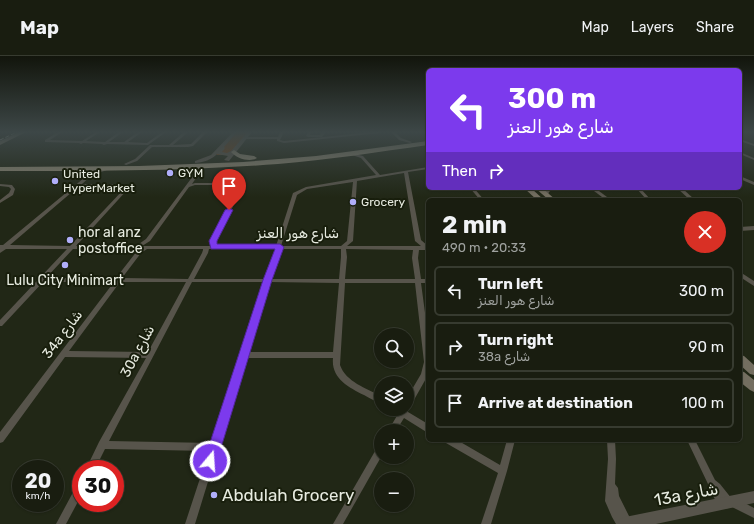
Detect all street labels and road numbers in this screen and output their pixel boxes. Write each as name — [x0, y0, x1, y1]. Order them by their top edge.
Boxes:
street label: شارع هور العنز — [256, 225, 339, 244]
street label: 34a شارع — [39, 307, 88, 363]
street label: 30a شارع — [117, 322, 160, 381]
street label: 13a شارع — [652, 478, 720, 512]

